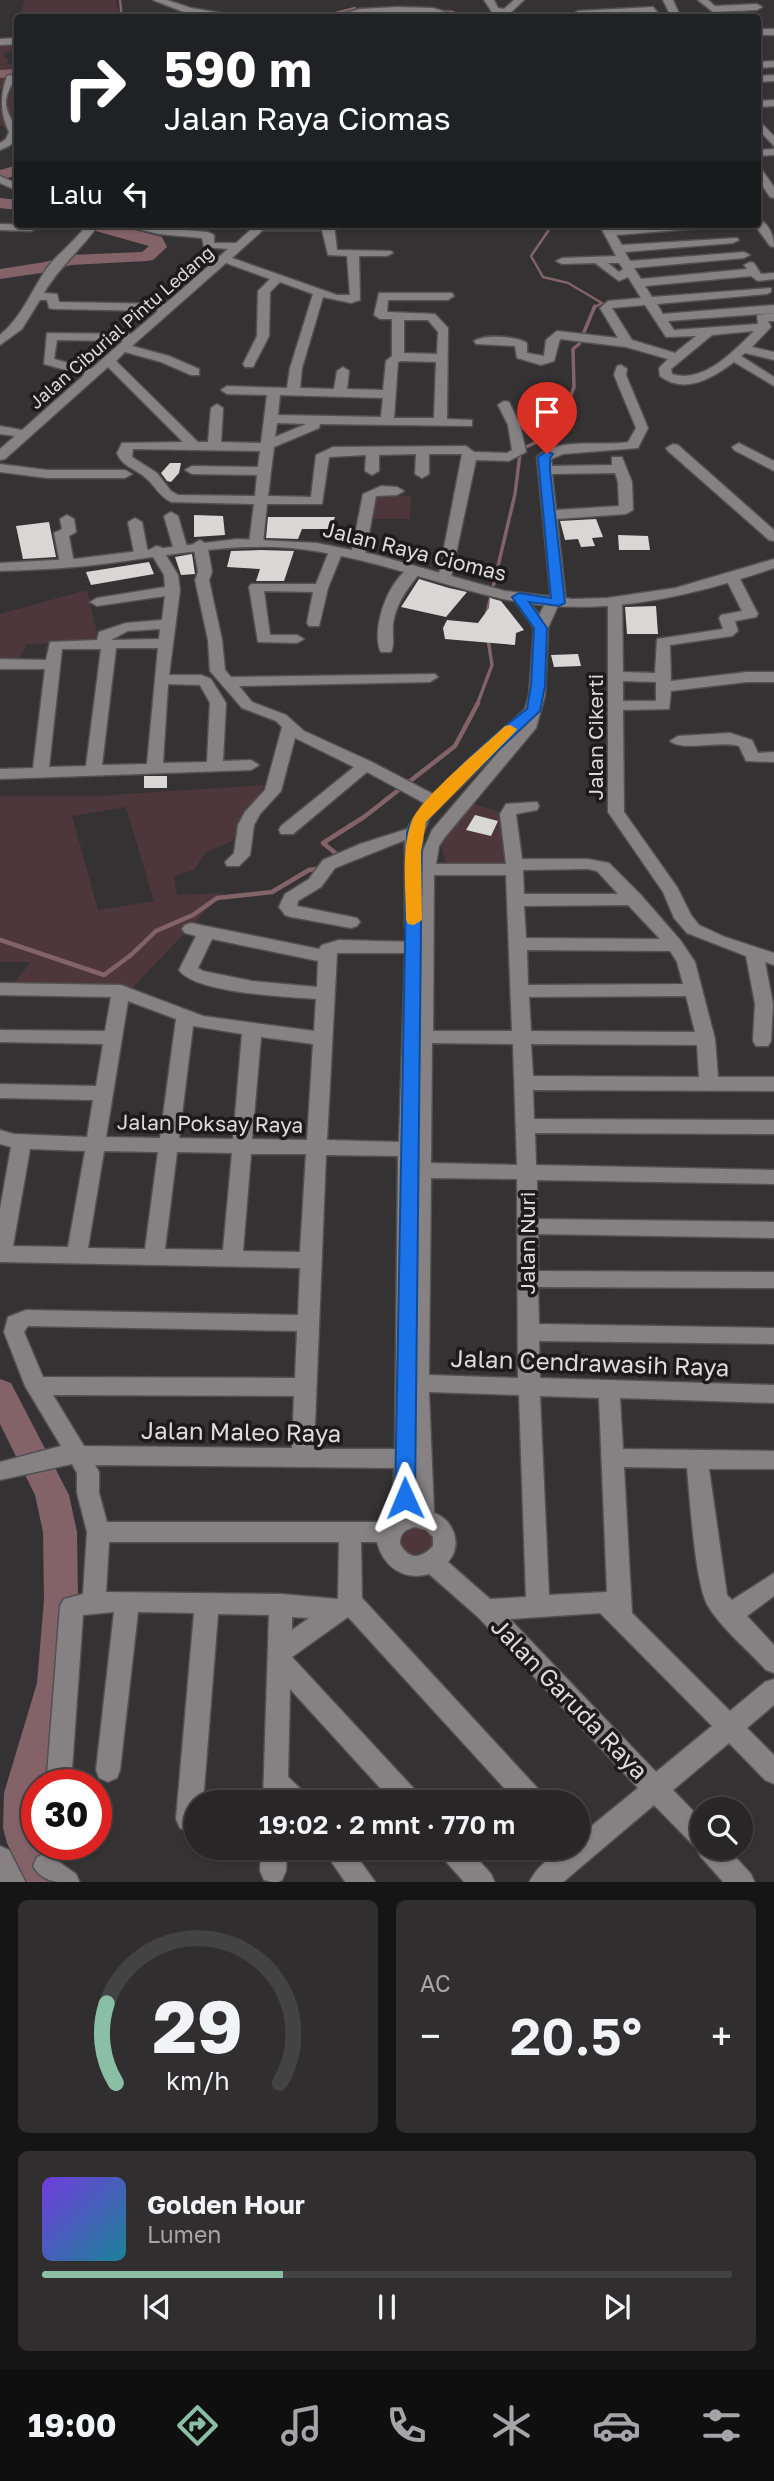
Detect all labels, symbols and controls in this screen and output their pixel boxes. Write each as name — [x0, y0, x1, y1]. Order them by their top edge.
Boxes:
text: 590 m — [164, 39, 312, 98]
icon: right — [49, 42, 140, 133]
text: Jalan Raya Ciomas — [164, 99, 451, 137]
icon: left — [117, 175, 155, 213]
text: Lalu — [49, 179, 103, 210]
street label: Jalan Ciburial Pintu Ledang — [24, 241, 218, 413]
pin — [517, 382, 577, 454]
icon: arrive — [528, 393, 566, 431]
street label: Jalan Raya Ciomas — [321, 516, 509, 586]
street label: Jalan Cikerti — [582, 674, 608, 800]
street label: Jalan Poksay Raya — [117, 1108, 303, 1138]
street label: Jalan Nuri — [514, 1192, 540, 1294]
street label: Jalan Cendrawasih Raya — [450, 1343, 730, 1381]
street label: Jalan Maleo Raya — [141, 1415, 341, 1447]
position arrow — [368, 1461, 442, 1535]
street label: Jalan Garuda Raya — [486, 1611, 654, 1785]
speed limit sign: 30 — [21, 1769, 112, 1860]
map controls — [690, 1797, 753, 1860]
button: search — [690, 1797, 753, 1860]
text: 19:02 · 2 mnt · 770 m — [259, 1809, 515, 1840]
text: AC — [420, 1969, 451, 1997]
text: 29 — [153, 1982, 243, 2069]
text: 20.5° — [510, 2004, 642, 2066]
text: − — [420, 2013, 441, 2058]
text: + — [711, 2013, 732, 2058]
text: km/h — [166, 2064, 230, 2095]
text: Golden Hour — [147, 2189, 305, 2220]
text: Lumen — [147, 2220, 221, 2248]
icon: previous — [138, 2288, 176, 2326]
icon: pause — [368, 2288, 406, 2326]
icon: next — [598, 2288, 636, 2326]
icon: directions — [173, 2401, 222, 2450]
icon: music — [277, 2401, 326, 2450]
icon: phone — [382, 2401, 431, 2450]
icon: climate — [487, 2401, 536, 2450]
icon: car — [592, 2401, 641, 2450]
icon: filters — [697, 2401, 746, 2450]
text: 19:00 — [28, 2406, 117, 2444]

